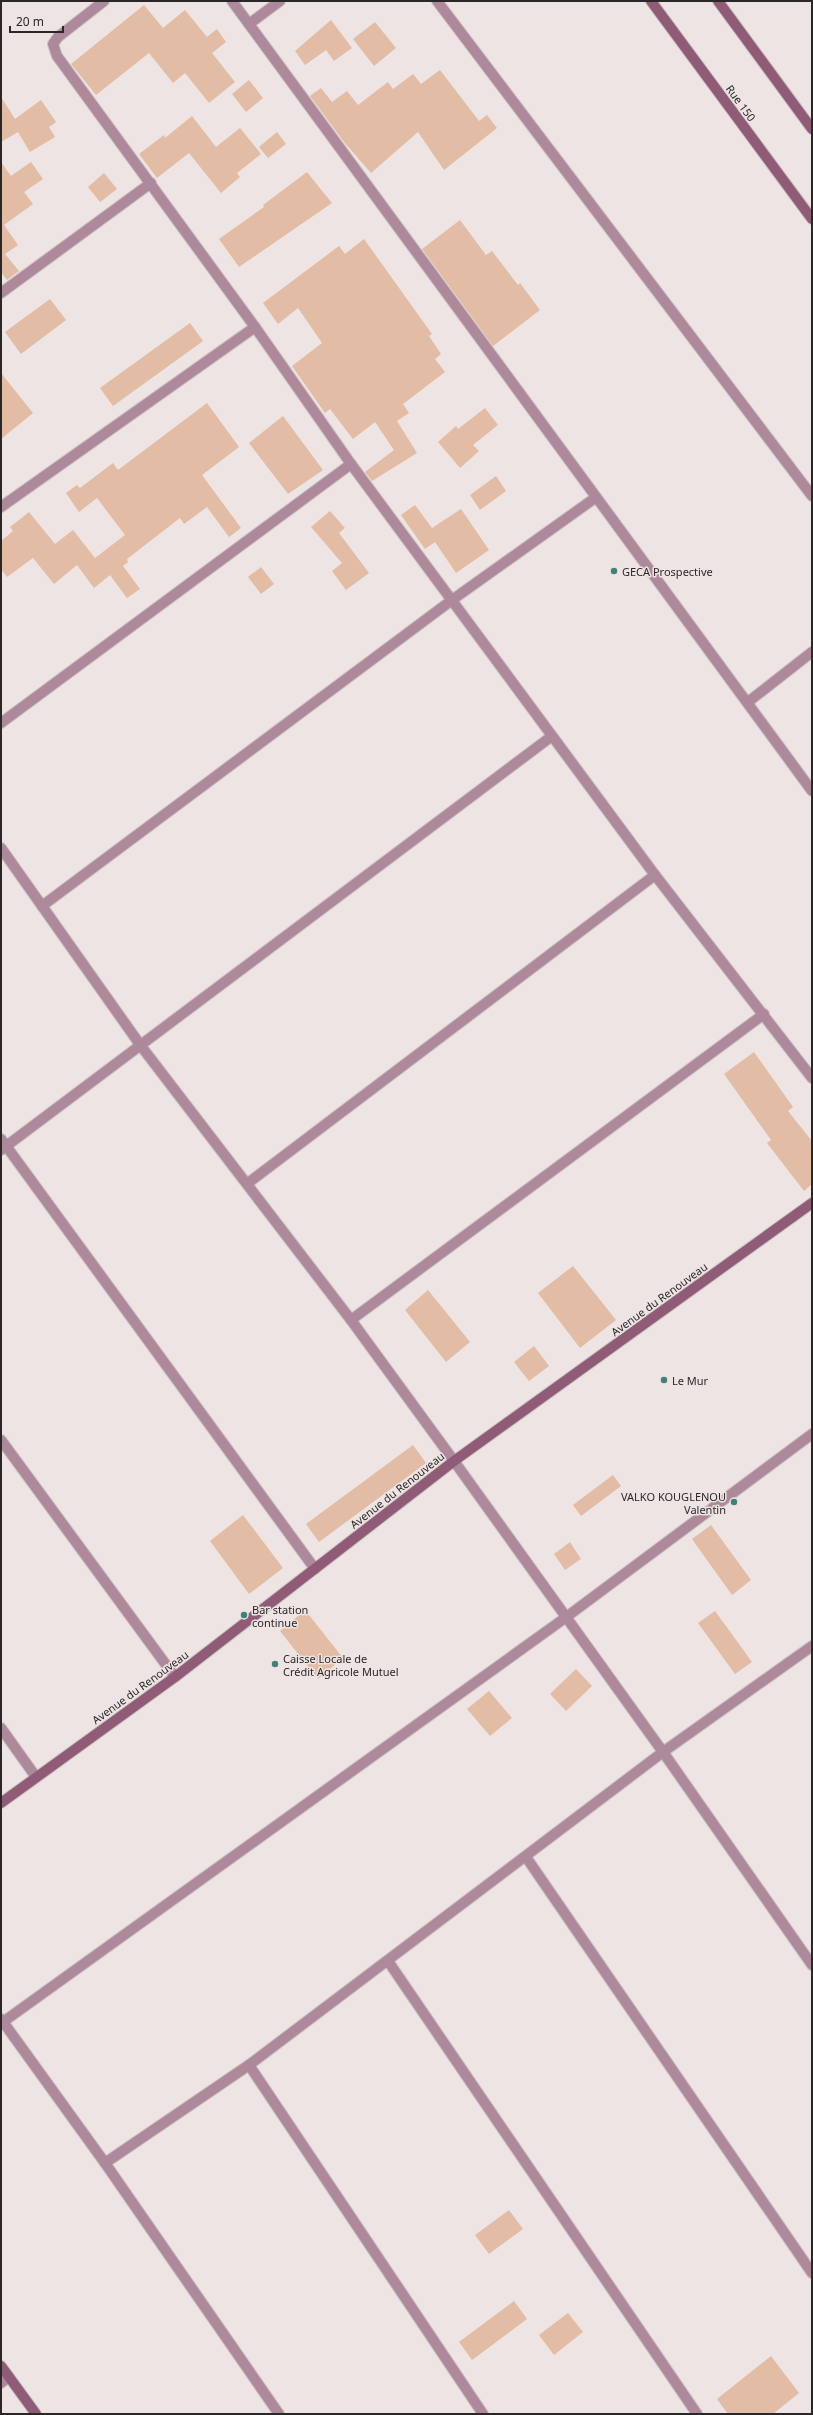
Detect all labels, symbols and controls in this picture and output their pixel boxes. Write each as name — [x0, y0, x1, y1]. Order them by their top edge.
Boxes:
scale bar — [10, 8, 63, 34]
text: 20 m — [16, 13, 44, 30]
street label: Rue 150 — [723, 82, 759, 124]
place label: GECA Prospective — [622, 564, 713, 579]
marker: GECA Prospective — [609, 566, 619, 576]
street label: Avenue du Renouveau — [608, 1259, 710, 1339]
place label: Le Mur — [672, 1373, 709, 1388]
marker: Le Mur — [659, 1375, 669, 1385]
street label: Avenue du Renouveau — [347, 1448, 447, 1532]
place label: VALKO KOUGLENOU Valentin — [621, 1489, 726, 1517]
marker: VALKO KOUGLENOU Valentin — [729, 1497, 739, 1507]
place label: Bar station continue — [252, 1602, 308, 1630]
marker: Bar station continue — [239, 1610, 249, 1620]
street label: Avenue du Renouveau — [89, 1647, 191, 1727]
place label: Caisse Locale de Crédit Agricole Mutuel — [283, 1651, 399, 1679]
marker: Caisse Locale de Crédit Agricole Mutuel — [270, 1659, 280, 1669]

